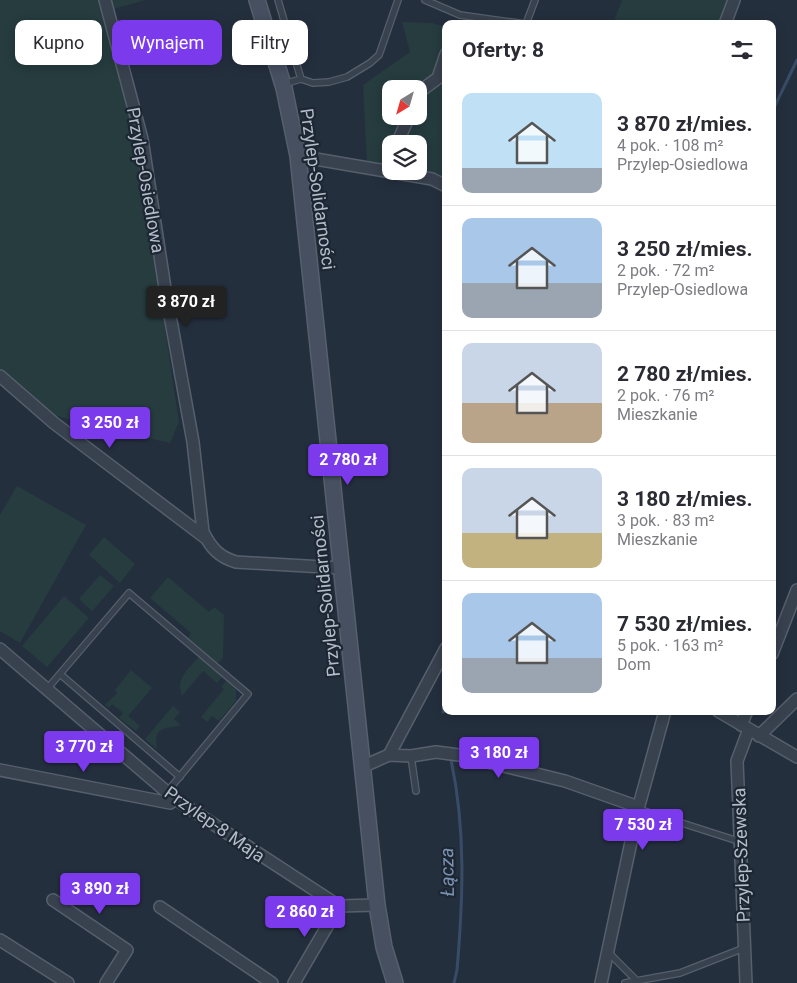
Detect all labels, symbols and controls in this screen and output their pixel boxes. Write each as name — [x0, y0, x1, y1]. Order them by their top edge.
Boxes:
chip: Kupno — [15, 20, 102, 65]
chip: Wynajem — [112, 20, 222, 65]
chip: Filtry — [232, 20, 308, 65]
icon: filters — [728, 36, 756, 64]
text: Oferty: 8 — [462, 38, 544, 62]
north arrow — [382, 80, 428, 125]
map controls — [382, 80, 427, 180]
street label: Przylep-Osiedlowa — [123, 105, 169, 255]
street label: Przylep-Solidarności — [296, 107, 340, 271]
text: 3 870 zł/mies. — [617, 112, 753, 136]
icon: home — [502, 113, 562, 173]
button: layers — [382, 135, 427, 180]
text: 4 pok. · 108 m² — [617, 136, 723, 155]
text: Przylep-Osiedlowa — [617, 155, 748, 174]
text: 3 250 zł/mies. — [617, 237, 753, 261]
icon: home — [502, 238, 562, 298]
text: 2 pok. · 72 m² — [617, 261, 714, 280]
text: Przylep-Osiedlowa — [617, 280, 748, 299]
pin: 3 870 zł — [134, 286, 238, 328]
text: 3 870 zł — [157, 292, 215, 311]
text: 2 780 zł/mies. — [617, 362, 753, 386]
icon: home — [502, 363, 562, 423]
text: 2 pok. · 76 m² — [617, 386, 714, 405]
text: Mieszkanie — [617, 405, 698, 424]
pin: 3 250 zł — [58, 406, 162, 449]
text: 3 250 zł — [81, 413, 139, 432]
pin: 2 780 zł — [296, 444, 400, 486]
text: 2 780 zł — [319, 450, 377, 469]
text: 3 180 zł/mies. — [617, 487, 753, 511]
icon: home — [502, 488, 562, 548]
text: 3 pok. · 83 m² — [617, 511, 714, 530]
street label: Przylep-Solidarności — [306, 514, 344, 678]
text: Mieszkanie — [617, 530, 698, 549]
text: 7 530 zł/mies. — [617, 612, 753, 636]
icon: home — [502, 613, 562, 673]
text: 5 pok. · 163 m² — [617, 636, 723, 655]
text: Dom — [617, 655, 651, 674]
pin: 3 770 zł — [32, 730, 136, 773]
pin: 3 180 zł — [447, 736, 551, 779]
text: 3 770 zł — [55, 737, 113, 756]
text: 3 180 zł — [470, 743, 528, 762]
street label: Przylep-8 Maja — [161, 782, 269, 866]
street label: Przylep-Szewska — [728, 787, 754, 923]
pin: 7 530 zł — [591, 808, 695, 851]
text: 7 530 zł — [614, 815, 672, 834]
water label: Łącza — [435, 847, 459, 897]
pin: 3 890 zł — [48, 872, 152, 915]
text: 3 890 zł — [71, 879, 129, 898]
pin: 2 860 zł — [253, 896, 357, 938]
text: 2 860 zł — [276, 902, 334, 921]

